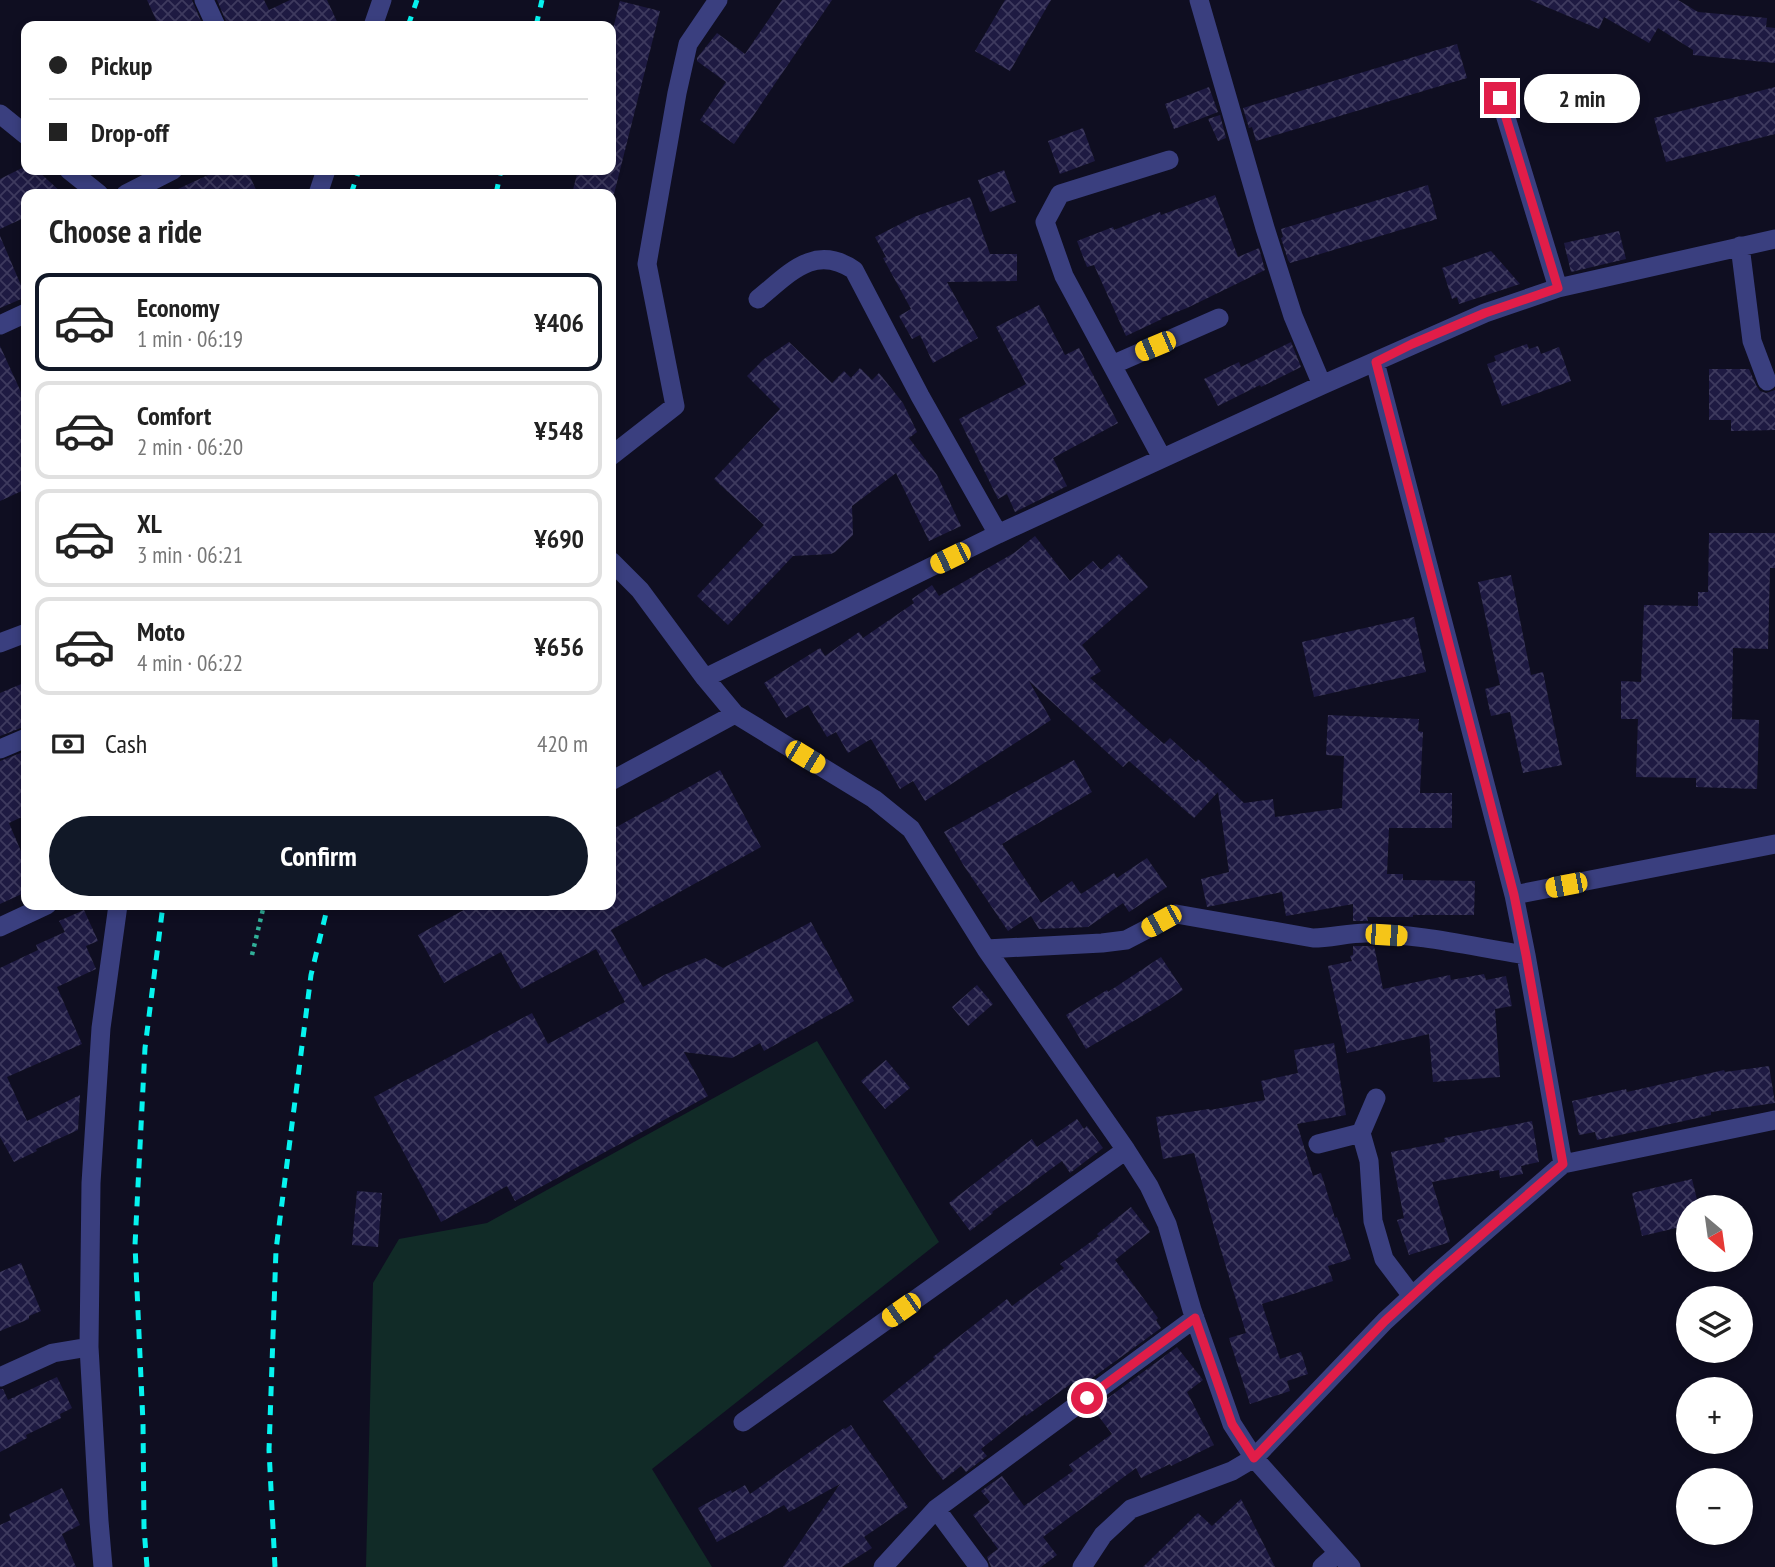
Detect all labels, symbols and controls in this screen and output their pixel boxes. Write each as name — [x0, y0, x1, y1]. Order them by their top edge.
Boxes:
text: Pickup — [91, 49, 152, 82]
callout: 2 min — [1524, 74, 1640, 122]
route end — [1484, 82, 1516, 114]
text: 2 min — [1559, 84, 1605, 113]
text: Drop-off — [91, 116, 169, 149]
text: Choose a ride — [49, 210, 202, 252]
icon: car — [53, 291, 116, 354]
text: Economy — [137, 291, 219, 324]
text: ¥406 — [534, 306, 584, 339]
text: 1 min · 06:19 — [137, 324, 243, 353]
car — [1132, 328, 1179, 364]
icon: car — [53, 399, 116, 462]
text: Comfort — [137, 399, 211, 432]
text: ¥548 — [534, 414, 584, 447]
text: 2 min · 06:20 — [137, 432, 243, 461]
icon: car — [53, 507, 116, 570]
text: XL — [137, 507, 162, 540]
text: ¥690 — [534, 522, 584, 555]
car — [927, 539, 974, 577]
text: 3 min · 06:21 — [137, 540, 243, 569]
icon: car — [53, 615, 116, 678]
text: Moto — [137, 615, 185, 648]
text: ¥656 — [534, 630, 584, 663]
text: 4 min · 06:22 — [137, 648, 243, 677]
icon: cash — [49, 725, 87, 763]
text: Cash — [105, 727, 147, 760]
text: 420 m — [537, 729, 588, 758]
car — [782, 737, 829, 777]
button: Confirm — [49, 816, 588, 896]
car — [1544, 871, 1589, 899]
car — [1138, 902, 1185, 940]
car — [1365, 923, 1408, 947]
north arrow — [1676, 1195, 1754, 1272]
map controls — [1676, 1195, 1753, 1545]
button: layers — [1676, 1286, 1753, 1363]
car — [878, 1289, 925, 1331]
button: + — [1676, 1377, 1753, 1454]
route start — [1071, 1382, 1103, 1414]
button: − — [1676, 1468, 1753, 1545]

